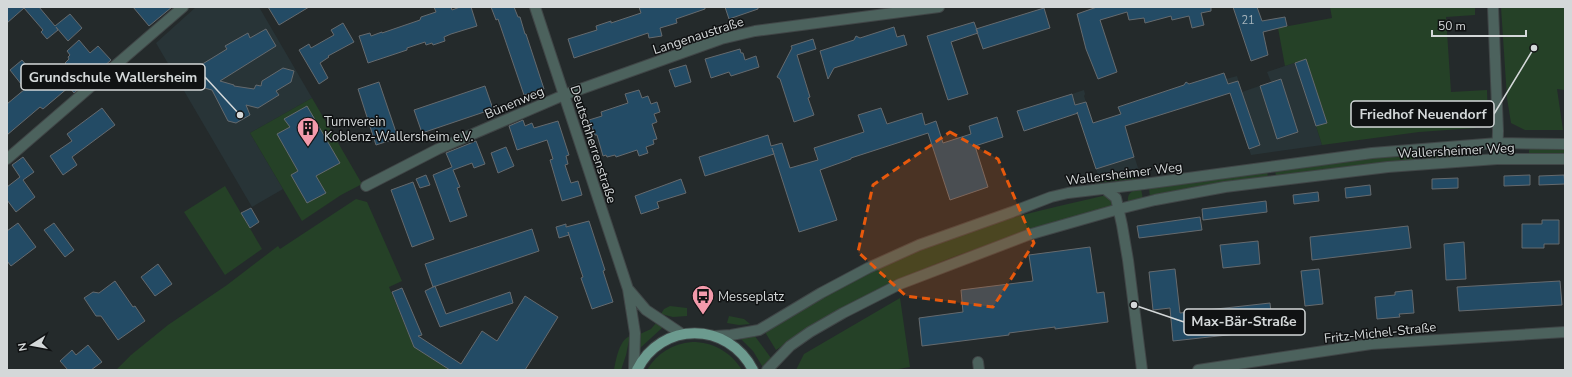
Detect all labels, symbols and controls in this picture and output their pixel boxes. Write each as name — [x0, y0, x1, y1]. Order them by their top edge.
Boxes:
scale bar — [1432, 12, 1526, 38]
street label: Langenaustraße — [651, 13, 746, 59]
house number: 21 — [1241, 13, 1255, 28]
text: 50 m — [1438, 18, 1466, 34]
callout: Grundschule Wallersheim — [21, 64, 205, 90]
text: Grundschule Wallersheim — [29, 68, 197, 87]
street label: Bünenweg — [482, 82, 547, 124]
street label: Deutschherrenstraße — [565, 83, 621, 206]
callout: Friedhof Neuendorf — [1351, 101, 1494, 127]
text: Friedhof Neuendorf — [1359, 105, 1488, 124]
place label: Turnverein Koblenz-Wallersheim e.V. — [324, 113, 473, 146]
building icon: Turnverein Koblenz-Wallersheim e.V. — [295, 115, 321, 148]
street label: Wallersheimer Weg — [1397, 139, 1515, 163]
street label: Wallersheimer Weg — [1065, 158, 1183, 190]
bus stop icon: Messeplatz — [690, 283, 716, 316]
place label: Messeplatz — [718, 288, 784, 306]
callout: Max-Bär-Straße — [1184, 309, 1305, 335]
text: Max-Bär-Straße — [1191, 312, 1297, 331]
street label: Fritz-Michel-Straße — [1323, 318, 1437, 348]
north arrow — [12, 325, 52, 365]
text: N — [15, 341, 31, 352]

